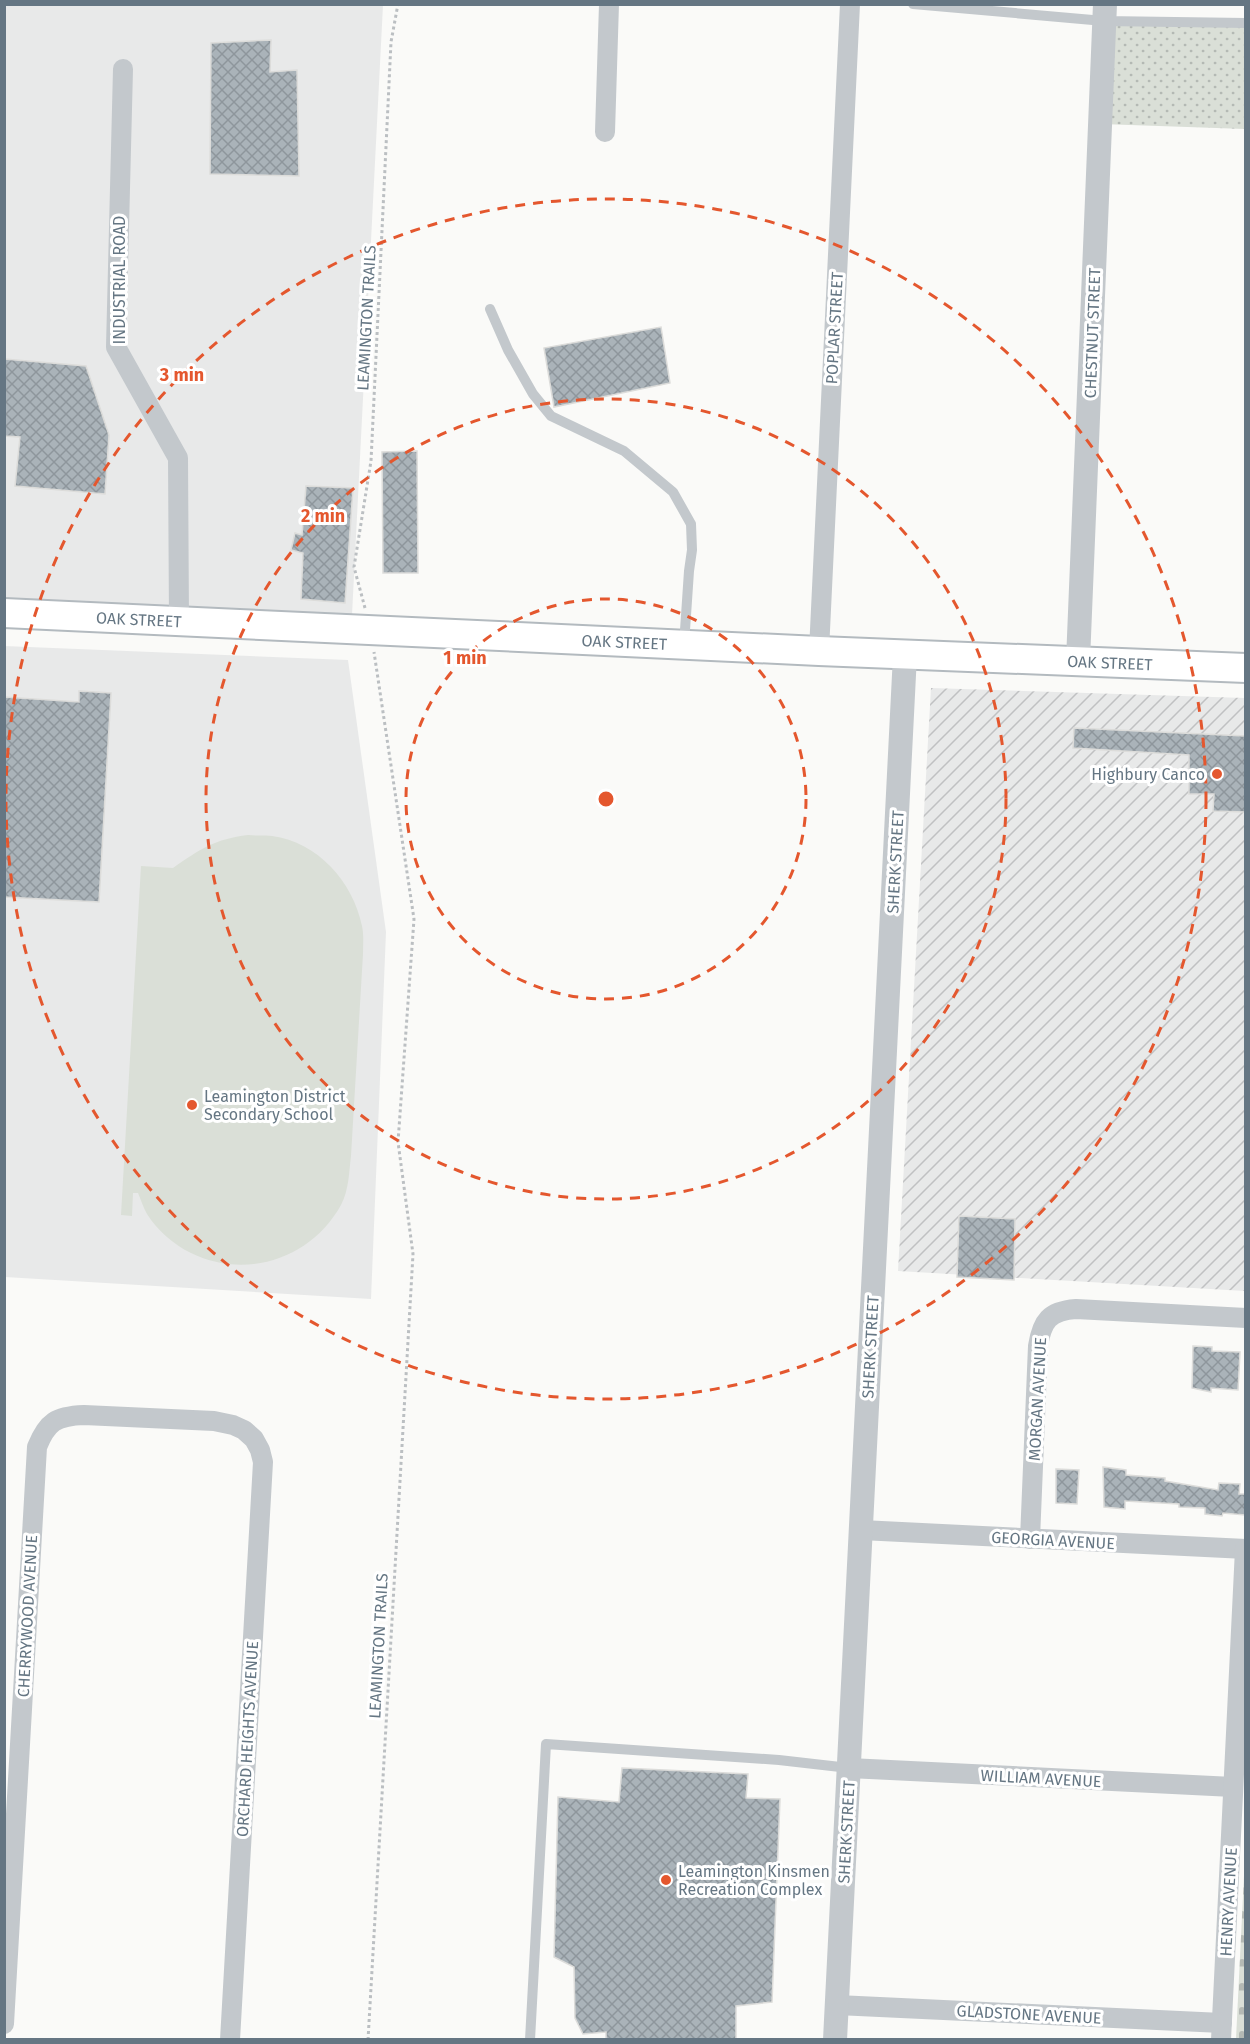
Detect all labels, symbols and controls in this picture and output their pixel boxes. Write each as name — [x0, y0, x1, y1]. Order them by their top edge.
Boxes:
street label: INDUSTRIAL ROAD — [110, 216, 129, 344]
street label: LEAMINGTON TRAILS — [353, 244, 380, 391]
street label: CHESTNUT STREET — [1081, 267, 1104, 399]
street label: POPLAR STREET — [822, 271, 847, 385]
text: 3 min — [159, 364, 204, 386]
text: 2 min — [301, 505, 345, 527]
street label: OAK STREET — [96, 608, 183, 631]
street label: OAK STREET — [581, 631, 668, 654]
text: 1 min — [443, 647, 487, 669]
street label: OAK STREET — [1067, 652, 1154, 674]
place label: Highbury Canco — [1091, 765, 1205, 784]
marker: Highbury Canco — [1210, 767, 1224, 781]
centre of rings — [596, 789, 616, 809]
street label: SHERK STREET — [883, 809, 908, 914]
place label: Leamington District Secondary School — [204, 1087, 346, 1124]
marker: Leamington District Secondary School — [185, 1098, 199, 1112]
street label: SHERK STREET — [858, 1294, 883, 1399]
street label: MORGAN AVENUE — [1025, 1337, 1050, 1461]
street label: GEORGIA AVENUE — [991, 1528, 1115, 1553]
street label: CHERRYWOOD AVENUE — [14, 1534, 41, 1698]
street label: LEAMINGTON TRAILS — [365, 1572, 392, 1719]
street label: ORCHARD HEIGHTS AVENUE — [233, 1640, 262, 1838]
street label: WILLIAM AVENUE — [980, 1766, 1102, 1791]
street label: SHERK STREET — [834, 1779, 859, 1884]
street label: HENRY AVENUE — [1216, 1847, 1241, 1957]
place label: Leamington Kinsmen Recreation Complex — [678, 1862, 830, 1899]
marker: Leamington Kinsmen Recreation Complex — [659, 1873, 673, 1887]
street label: GLADSTONE AVENUE — [956, 2001, 1102, 2028]

